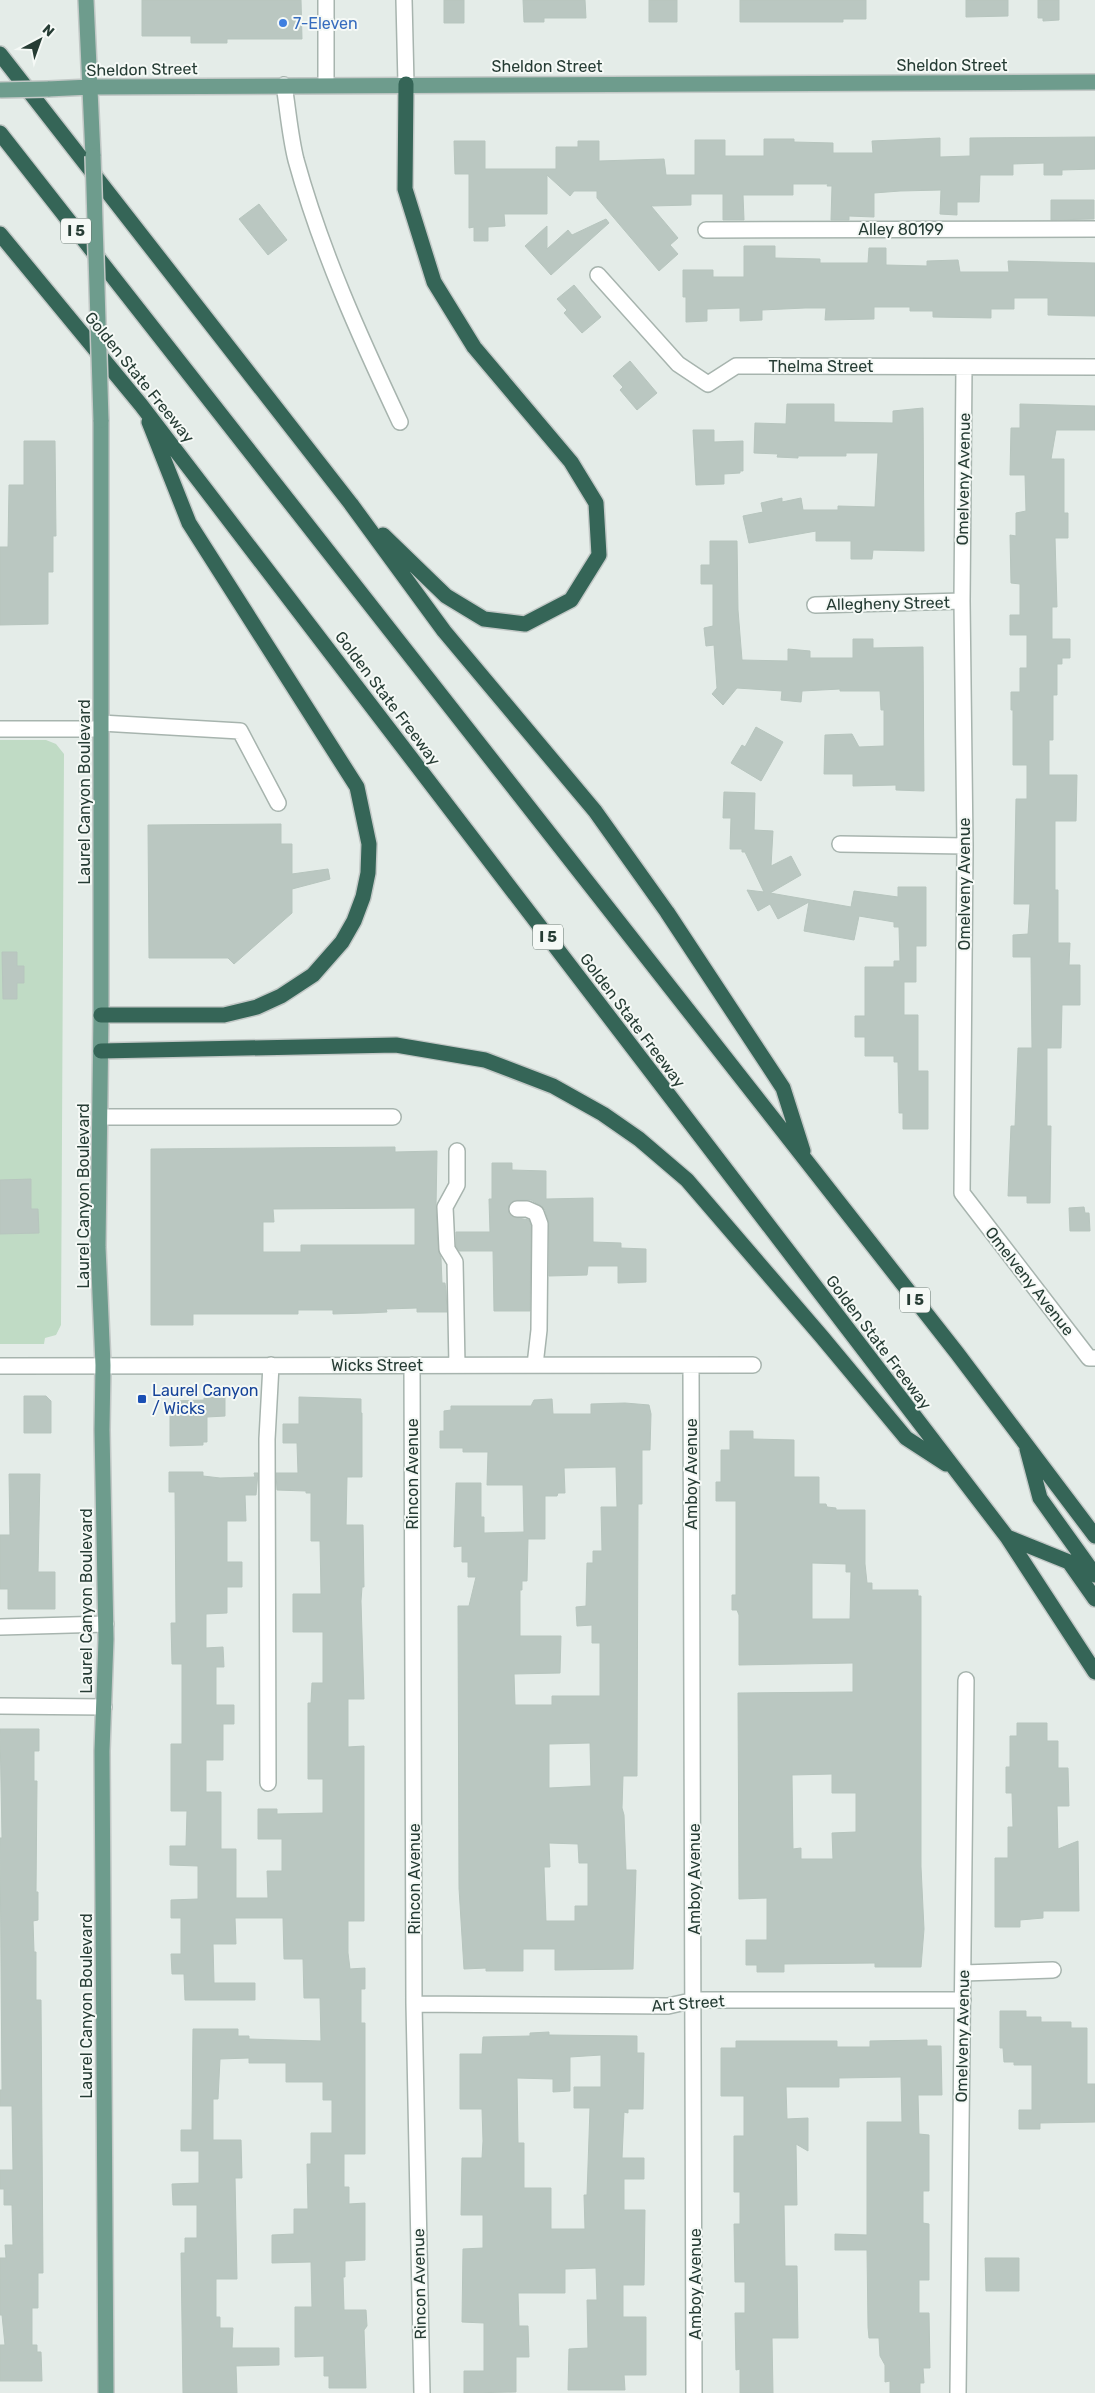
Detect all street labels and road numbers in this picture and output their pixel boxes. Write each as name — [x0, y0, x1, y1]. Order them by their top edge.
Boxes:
street label: Sheldon Street — [896, 56, 1008, 75]
street label: Sheldon Street — [491, 57, 603, 76]
street label: Sheldon Street — [86, 59, 198, 80]
road number: I 5 — [61, 218, 91, 244]
street label: Alley 80199 — [858, 220, 944, 239]
street label: Golden State Freeway — [81, 308, 198, 447]
street label: Thelma Street — [769, 357, 873, 376]
street label: Omelveny Avenue — [953, 412, 974, 546]
street label: Allegheny Street — [826, 593, 950, 614]
street label: Golden State Freeway — [331, 628, 444, 769]
street label: Laurel Canyon Boulevard — [75, 699, 94, 885]
street label: Omelveny Avenue — [955, 818, 974, 950]
road number: I 5 — [533, 924, 563, 950]
street label: Golden State Freeway — [576, 950, 689, 1091]
street label: Laurel Canyon Boulevard — [74, 1103, 93, 1289]
street label: Omelveny Avenue — [981, 1223, 1078, 1340]
street label: Golden State Freeway — [822, 1272, 935, 1413]
road number: I 5 — [900, 1288, 930, 1312]
street label: Wicks Street — [331, 1356, 423, 1375]
street label: Rincon Avenue — [403, 1418, 422, 1530]
street label: Amboy Avenue — [682, 1418, 701, 1530]
street label: Laurel Canyon Boulevard — [77, 1508, 96, 1694]
street label: Rincon Avenue — [405, 1823, 424, 1935]
street label: Amboy Avenue — [685, 1823, 704, 1935]
street label: Laurel Canyon Boulevard — [77, 1913, 96, 2099]
street label: Omelveny Avenue — [952, 1969, 973, 2103]
street label: Art Street — [651, 1991, 725, 2016]
street label: Rincon Avenue — [409, 2228, 430, 2340]
street label: Amboy Avenue — [686, 2228, 705, 2340]

